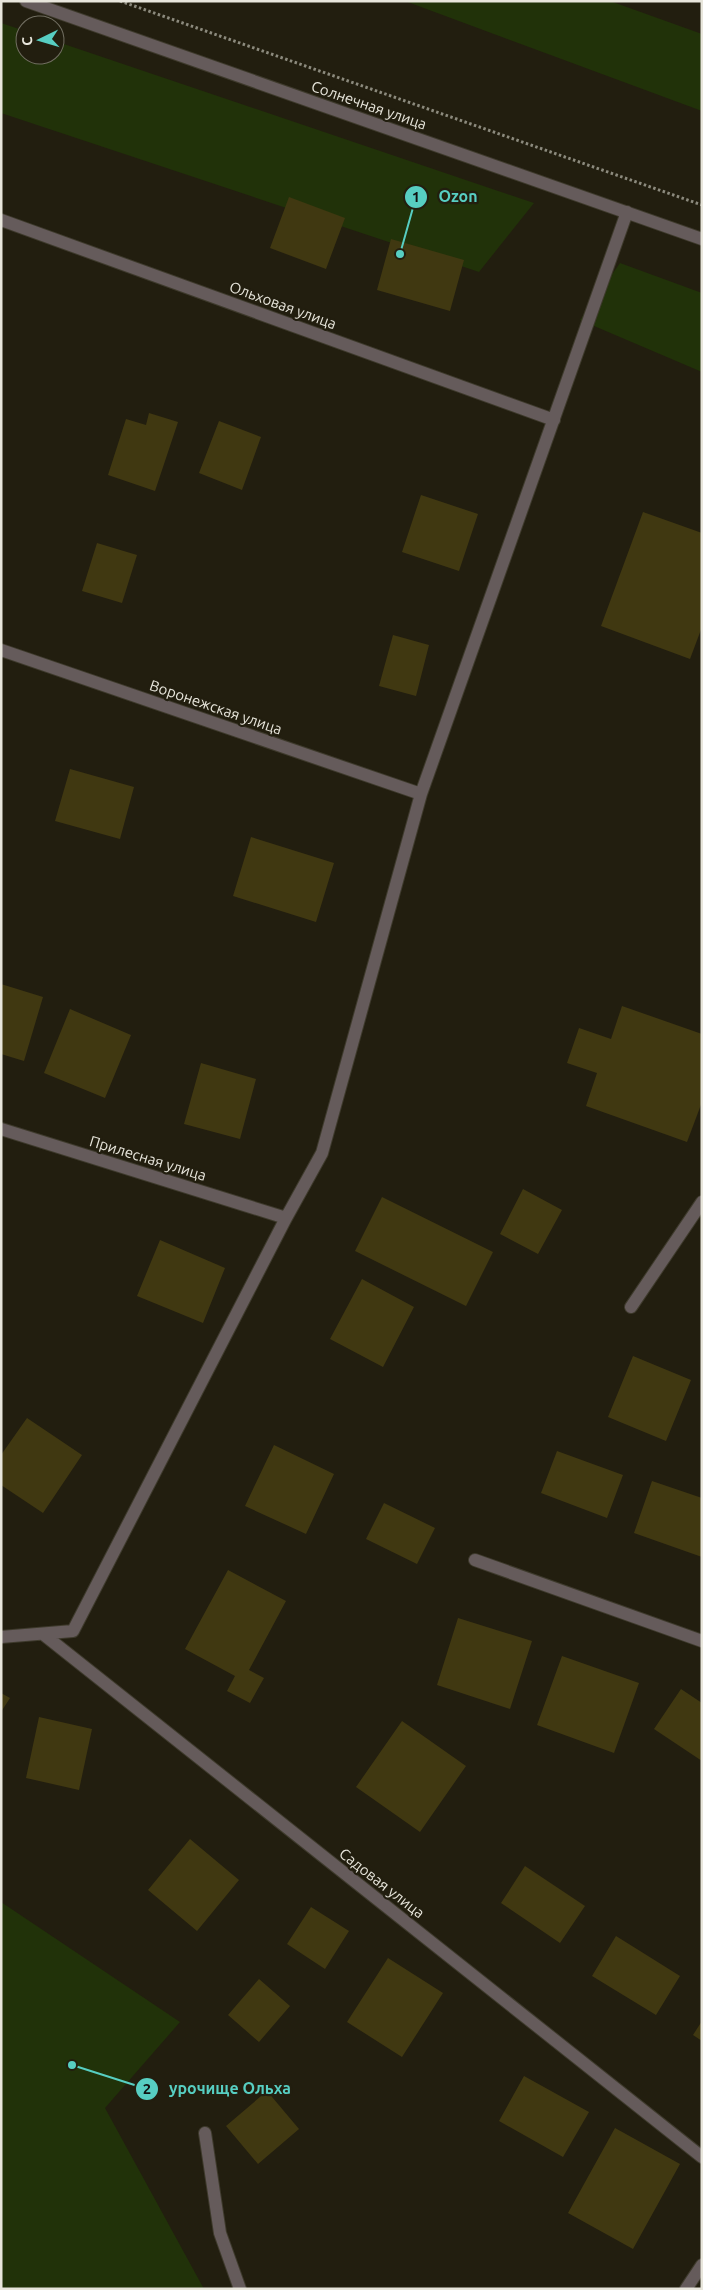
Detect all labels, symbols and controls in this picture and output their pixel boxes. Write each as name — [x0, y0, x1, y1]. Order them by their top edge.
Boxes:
north arrow — [15, 15, 65, 65]
text: С — [19, 36, 35, 46]
street label: Солнечная улица — [309, 77, 429, 133]
callout: Ozon — [403, 181, 487, 212]
text: Ozon — [438, 187, 478, 205]
text: 1 — [412, 188, 420, 205]
street label: Ольховая улица — [227, 278, 339, 332]
street label: Воронежская улица — [148, 676, 284, 738]
street label: Прилесная улица — [88, 1132, 208, 1184]
street label: Садовая улица — [336, 1845, 428, 1921]
callout: урочище Ольха — [134, 2073, 301, 2104]
text: урочище Ольха — [169, 2079, 291, 2097]
text: 2 — [143, 2080, 151, 2097]

